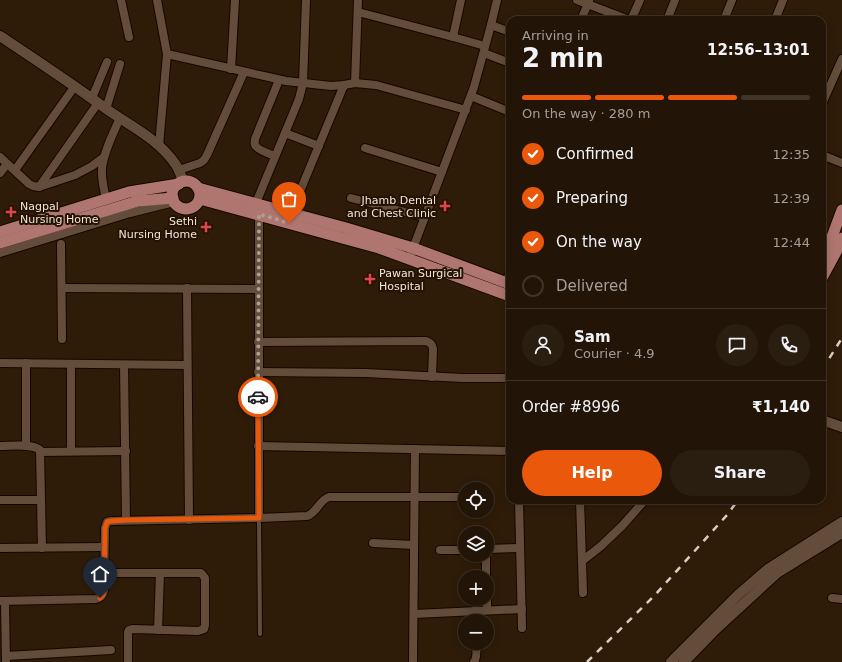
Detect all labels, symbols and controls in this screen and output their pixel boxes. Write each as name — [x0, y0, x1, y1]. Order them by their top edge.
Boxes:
text: Arriving in — [522, 28, 589, 43]
text: 12:56–13:01 — [707, 41, 810, 59]
text: 2 min — [522, 43, 604, 73]
text: On the way · 280 m — [522, 106, 650, 121]
icon: check — [522, 143, 544, 165]
text: Confirmed — [556, 145, 634, 163]
text: 12:35 — [773, 147, 810, 162]
pin — [272, 182, 306, 223]
icon: check — [522, 187, 544, 209]
icon: bag — [278, 188, 300, 210]
text: Preparing — [556, 189, 628, 207]
text: 12:39 — [773, 191, 810, 206]
place label: Jhamb Dental and Chest Clinic — [347, 194, 436, 220]
place label: Nagpal Nursing Home — [20, 200, 99, 226]
marker: Jhamb Dental and Chest Clinic — [439, 200, 451, 212]
marker: Nagpal Nursing Home — [5, 206, 17, 218]
place label: Sethi Nursing Home — [119, 215, 197, 241]
marker: Sethi Nursing Home — [200, 221, 212, 233]
icon: check — [522, 231, 544, 253]
text: On the way — [556, 233, 642, 251]
text: 12:44 — [773, 235, 810, 250]
place label: Pawan Surgical Hospital — [379, 267, 462, 293]
marker: Pawan Surgical Hospital — [364, 273, 376, 285]
text: Delivered — [556, 277, 628, 295]
button: person — [522, 324, 564, 366]
button: chat — [716, 324, 758, 366]
button: phone — [768, 324, 810, 366]
text: Sam — [574, 328, 611, 346]
text: Courier · 4.9 — [574, 346, 655, 361]
courier — [238, 377, 278, 417]
icon: car — [247, 386, 269, 408]
text: Order #8996 — [522, 398, 620, 416]
text: ₹1,140 — [752, 398, 810, 416]
button: Help — [522, 450, 662, 496]
button: Share — [670, 450, 810, 496]
map controls — [458, 482, 494, 650]
button: locate — [458, 482, 494, 518]
button: layers — [458, 526, 494, 562]
pin — [83, 557, 117, 598]
icon: home — [89, 563, 111, 585]
button: + — [458, 570, 494, 606]
button: − — [458, 614, 494, 650]

